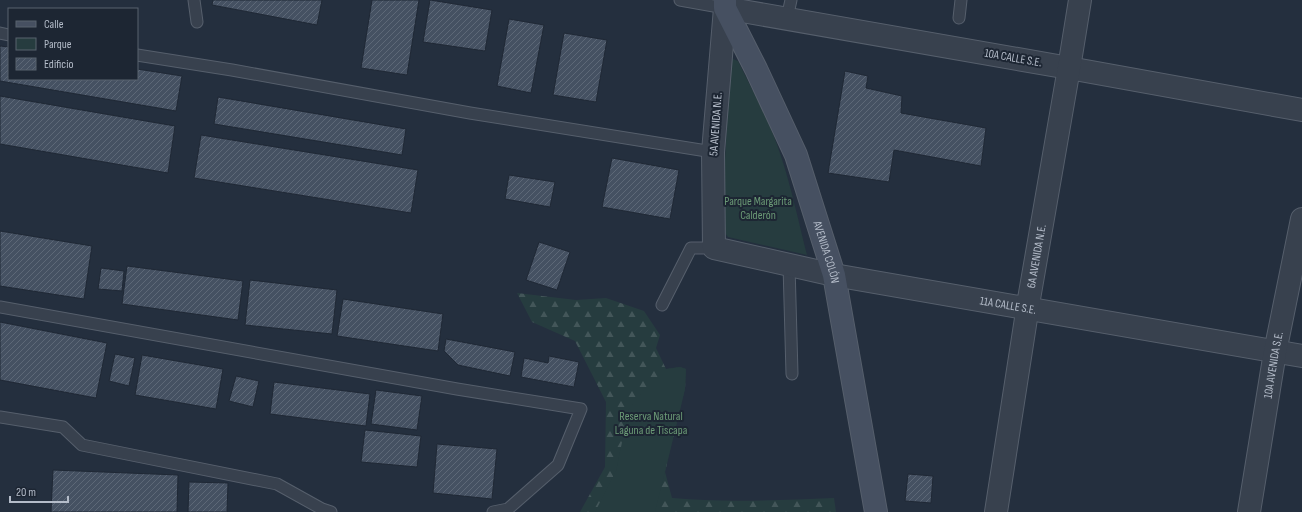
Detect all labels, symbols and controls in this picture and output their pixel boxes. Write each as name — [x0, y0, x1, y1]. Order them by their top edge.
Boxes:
legend — [8, 8, 138, 80]
text: Calle — [44, 17, 64, 32]
text: Parque — [44, 37, 72, 52]
street label: 10A CALLE S.E. — [983, 46, 1043, 70]
text: Edificio — [44, 57, 73, 72]
street label: 5A AVENIDA N.E. — [706, 92, 726, 156]
park label: Parque Margarita Calderón — [724, 194, 792, 223]
street label: AVENIDA COLÓN — [810, 218, 843, 284]
street label: 6A AVENIDA N.E. — [1024, 223, 1049, 289]
street label: 11A CALLE S.E. — [979, 293, 1037, 317]
street label: 10A AVENIDA S.E. — [1260, 330, 1286, 400]
park label: Reserva Natural Laguna de Tiscapa — [615, 409, 688, 438]
scale bar — [10, 478, 68, 504]
text: 20 m — [16, 485, 36, 500]

